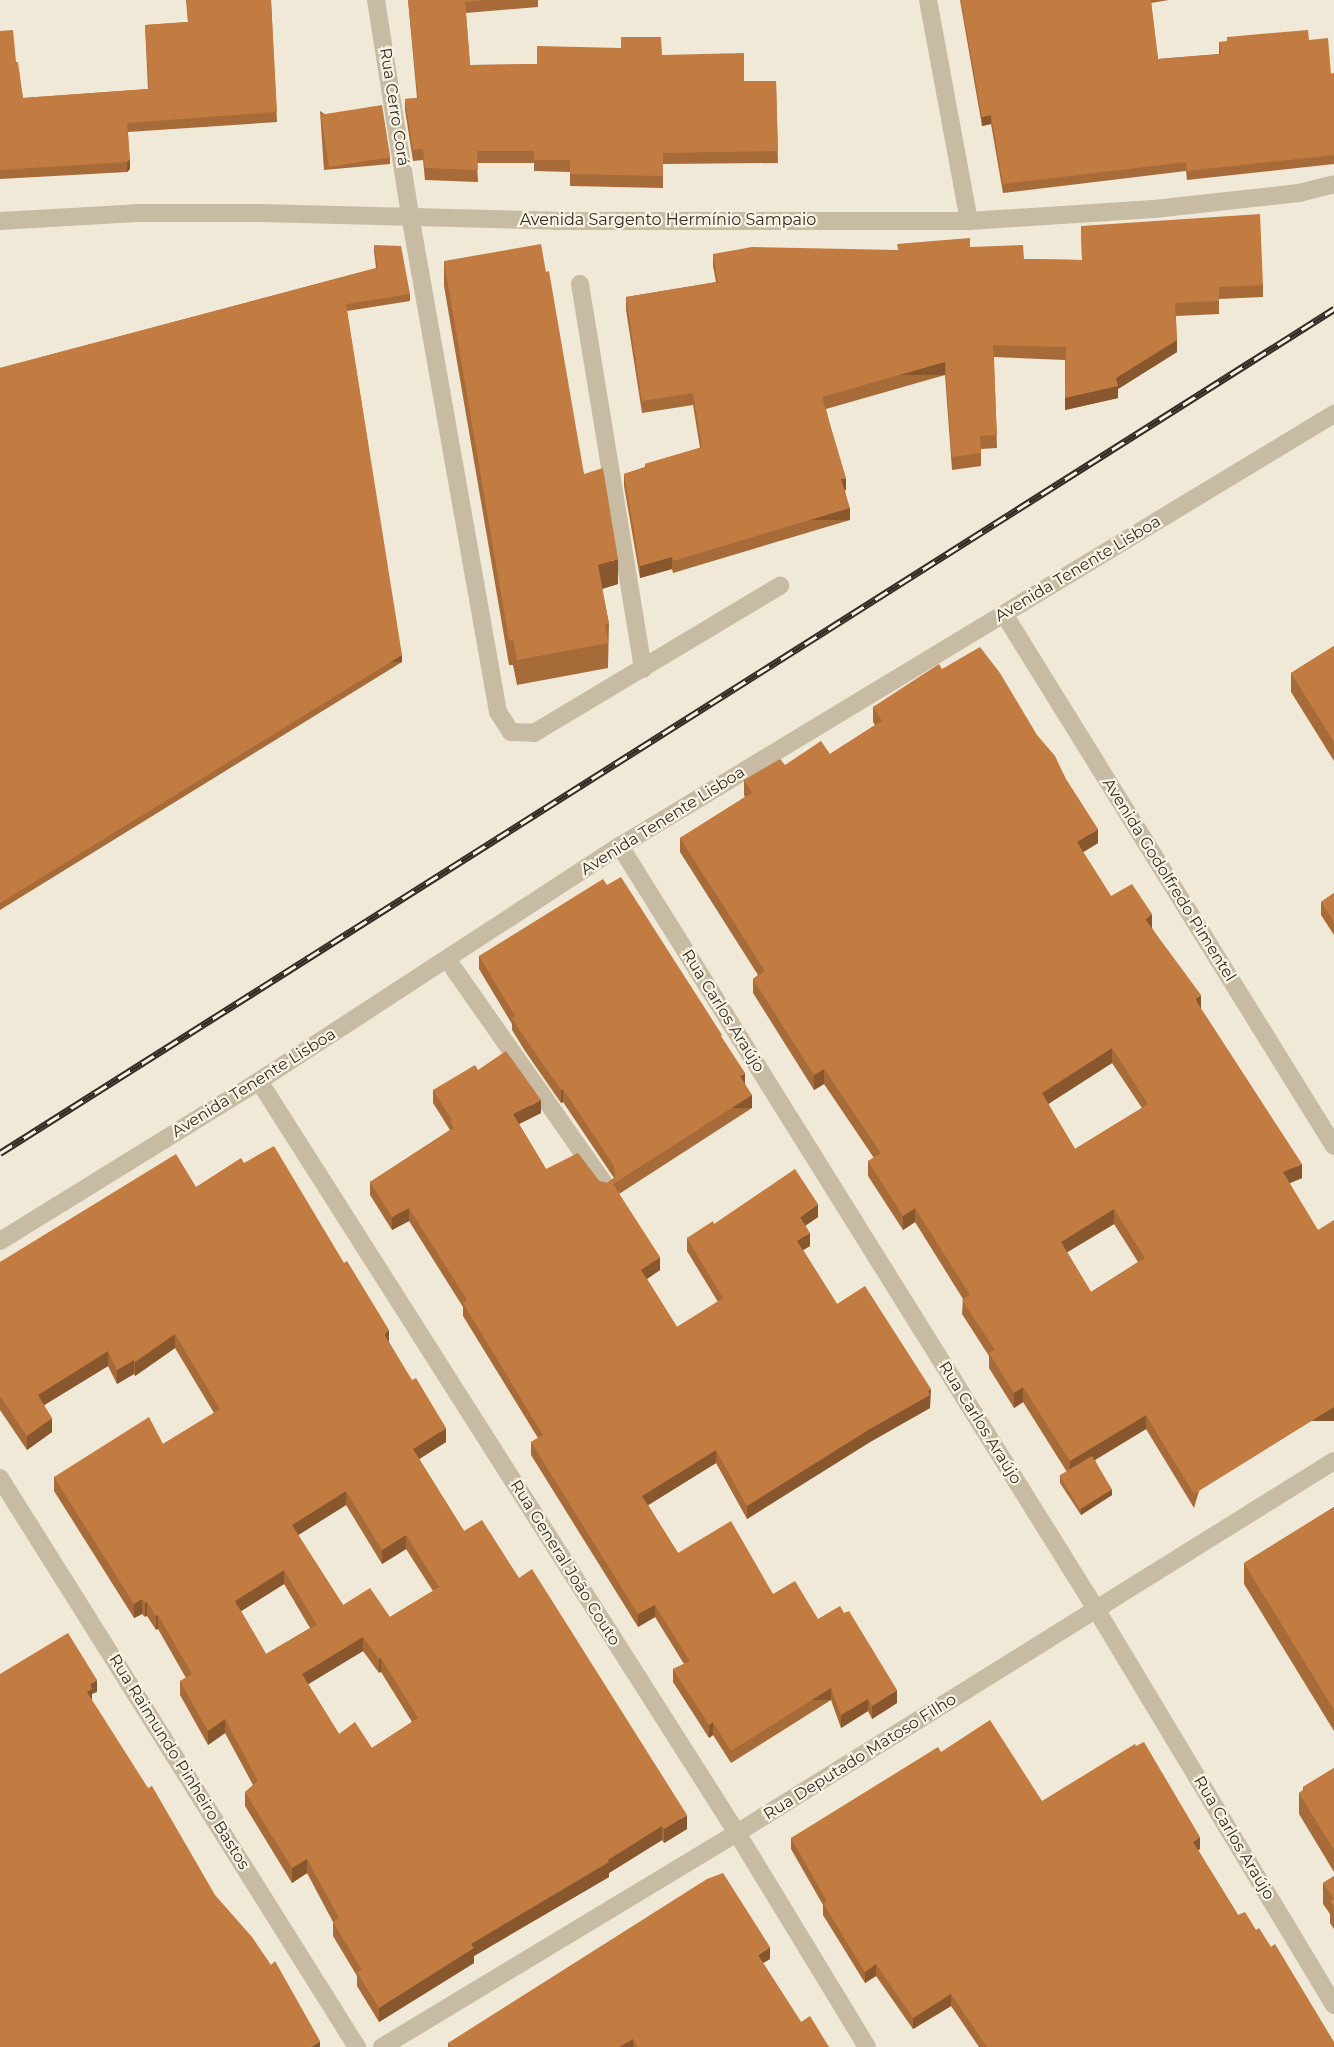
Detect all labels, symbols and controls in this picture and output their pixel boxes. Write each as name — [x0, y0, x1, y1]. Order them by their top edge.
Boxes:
street label: Rua Cerro Corá — [375, 46, 413, 168]
street label: Avenida Sargento Hermínio Sampaio — [520, 210, 816, 230]
street label: Avenida Tenente Lisboa — [992, 512, 1164, 626]
street label: Avenida Tenente Lisboa — [577, 763, 749, 879]
street label: Avenida Godolfredo Pimentel — [1098, 775, 1240, 985]
street label: Rua Carlos Araújo — [677, 946, 769, 1076]
street label: Avenida Tenente Lisboa — [168, 1025, 340, 1141]
street label: Rua Carlos Araújo — [934, 1358, 1026, 1488]
street label: Rua General João Couto — [506, 1477, 624, 1649]
street label: Rua Raimundo Pinheiro Bastos — [105, 1651, 253, 1873]
street label: Rua Deputado Matoso Filho — [760, 1690, 960, 1824]
street label: Rua Carlos Araújo — [1189, 1773, 1279, 1903]

